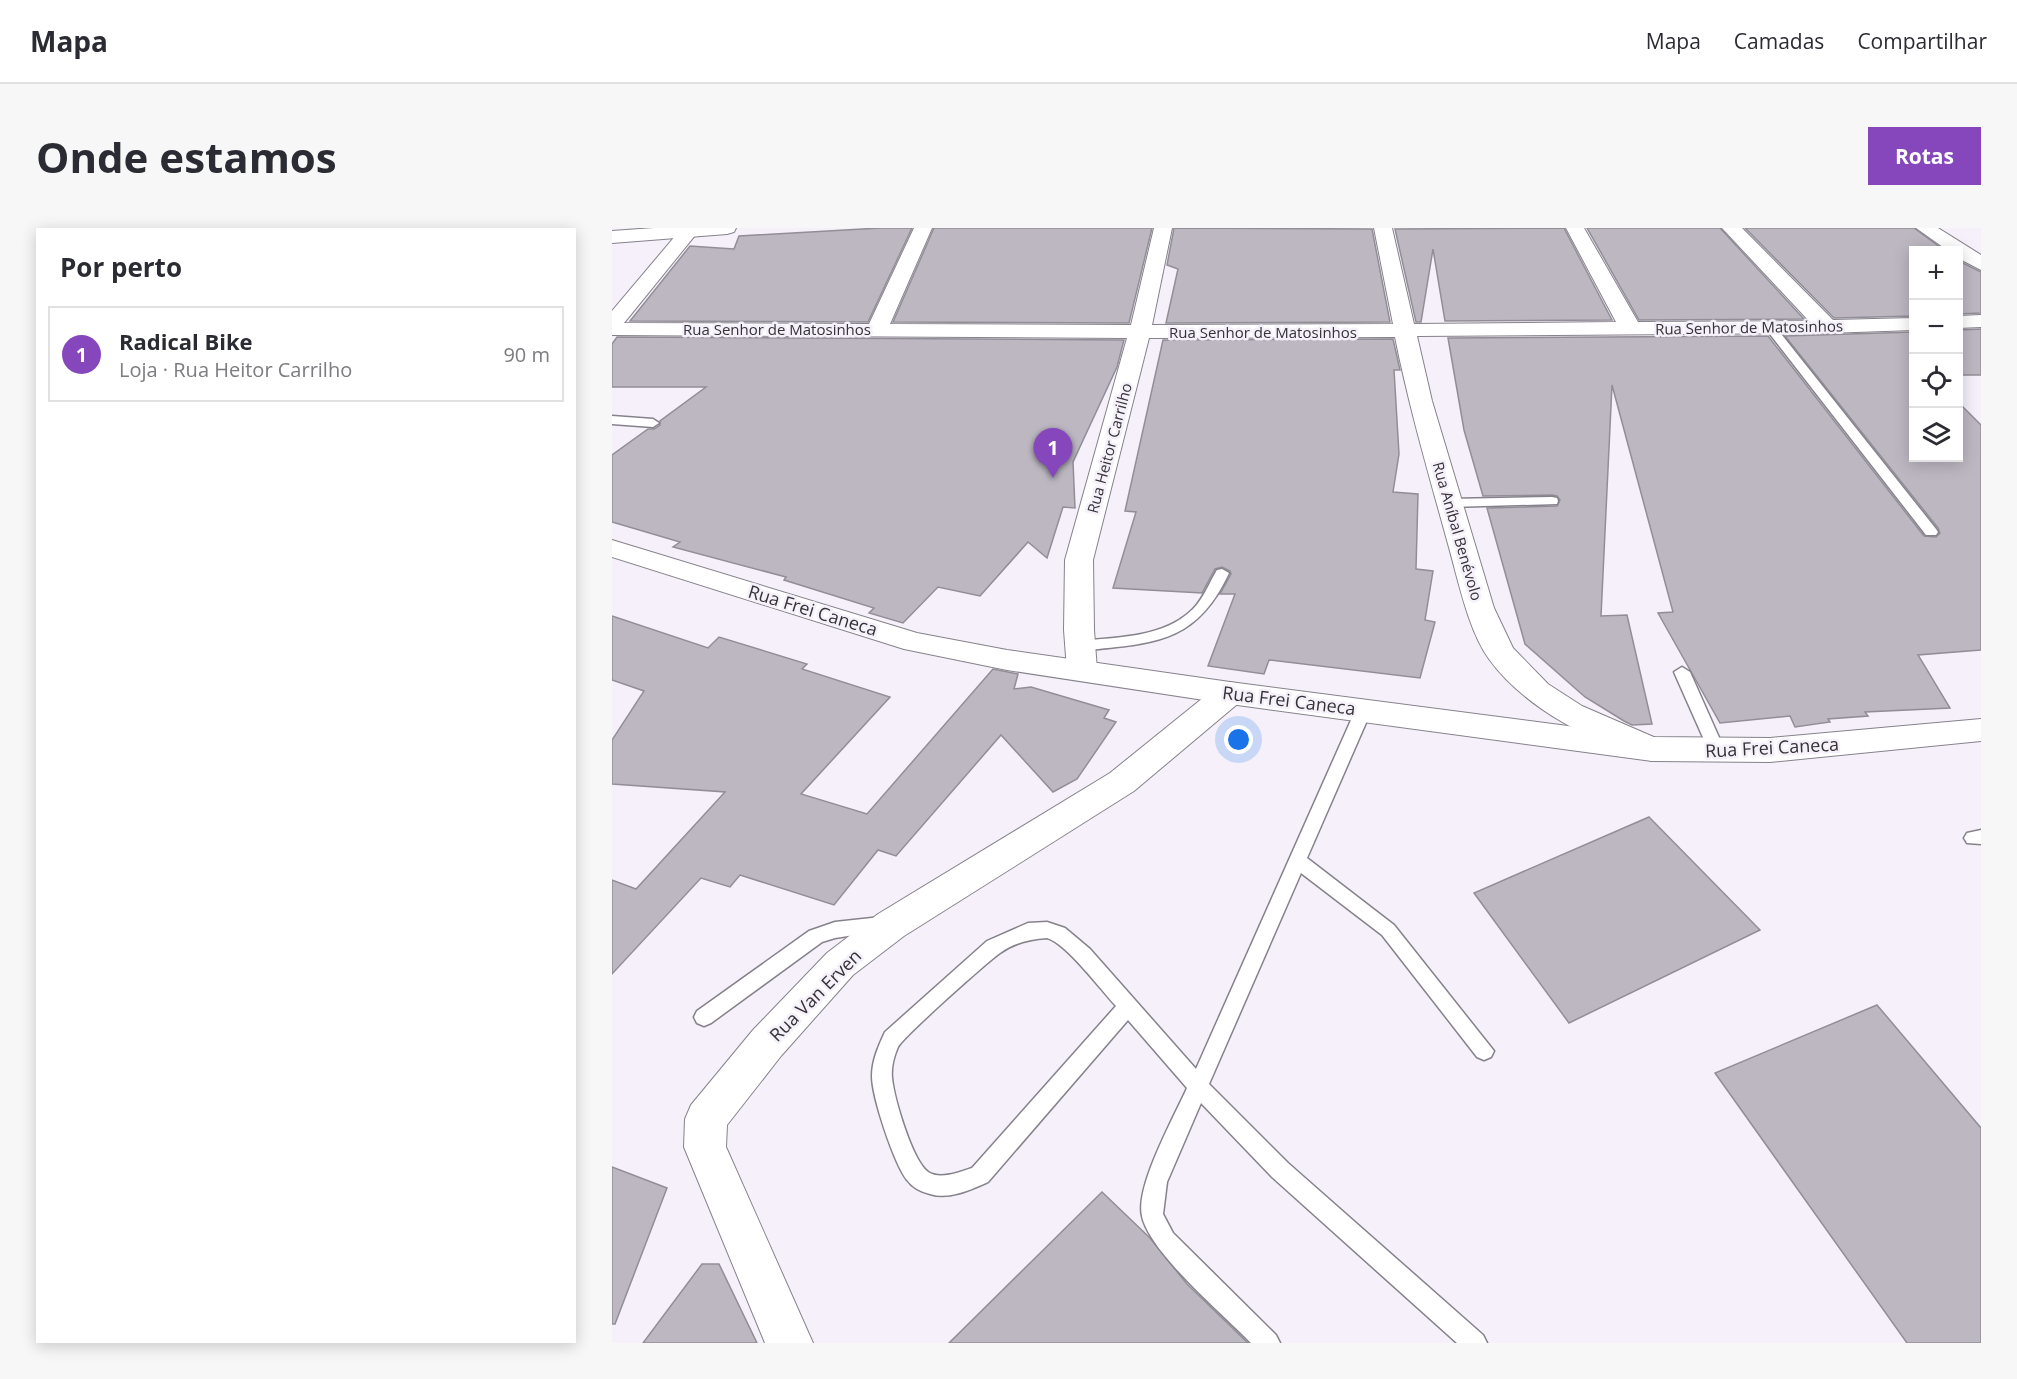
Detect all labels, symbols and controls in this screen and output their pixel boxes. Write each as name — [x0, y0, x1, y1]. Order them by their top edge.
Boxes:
text: Mapa — [30, 22, 108, 60]
text: Mapa — [1646, 27, 1701, 55]
text: Camadas — [1734, 27, 1824, 55]
text: Compartilhar — [1857, 27, 1987, 55]
button: Rotas — [1868, 127, 1981, 185]
text: Onde estamos — [36, 128, 337, 185]
map controls — [1909, 246, 1963, 462]
button: + — [1909, 246, 1963, 300]
text: Por perto — [60, 249, 182, 285]
button: − — [1909, 300, 1963, 354]
street label: Rua Senhor de Matosinhos — [1655, 315, 1843, 339]
street label: Rua Senhor de Matosinhos — [683, 319, 871, 339]
street label: Rua Senhor de Matosinhos — [1169, 322, 1357, 342]
text: Radical Bike — [119, 326, 253, 356]
text: 1 — [76, 341, 87, 368]
text: 90 m — [503, 341, 550, 368]
button: locate — [1909, 354, 1963, 408]
text: Loja · Rua Heitor Carrilho — [119, 356, 352, 383]
street label: Rua Heitor Carrilho — [1082, 381, 1136, 515]
button: layers — [1909, 408, 1963, 462]
pin: 1 — [1034, 428, 1072, 478]
street label: Rua Aníbal Benévolo — [1429, 459, 1487, 603]
street label: Rua Frei Caneca — [745, 579, 881, 641]
street label: Rua Frei Caneca — [1221, 680, 1357, 720]
your location — [1224, 725, 1253, 754]
street label: Rua Frei Caneca — [1705, 732, 1839, 762]
street label: Rua Van Erven — [764, 944, 866, 1046]

